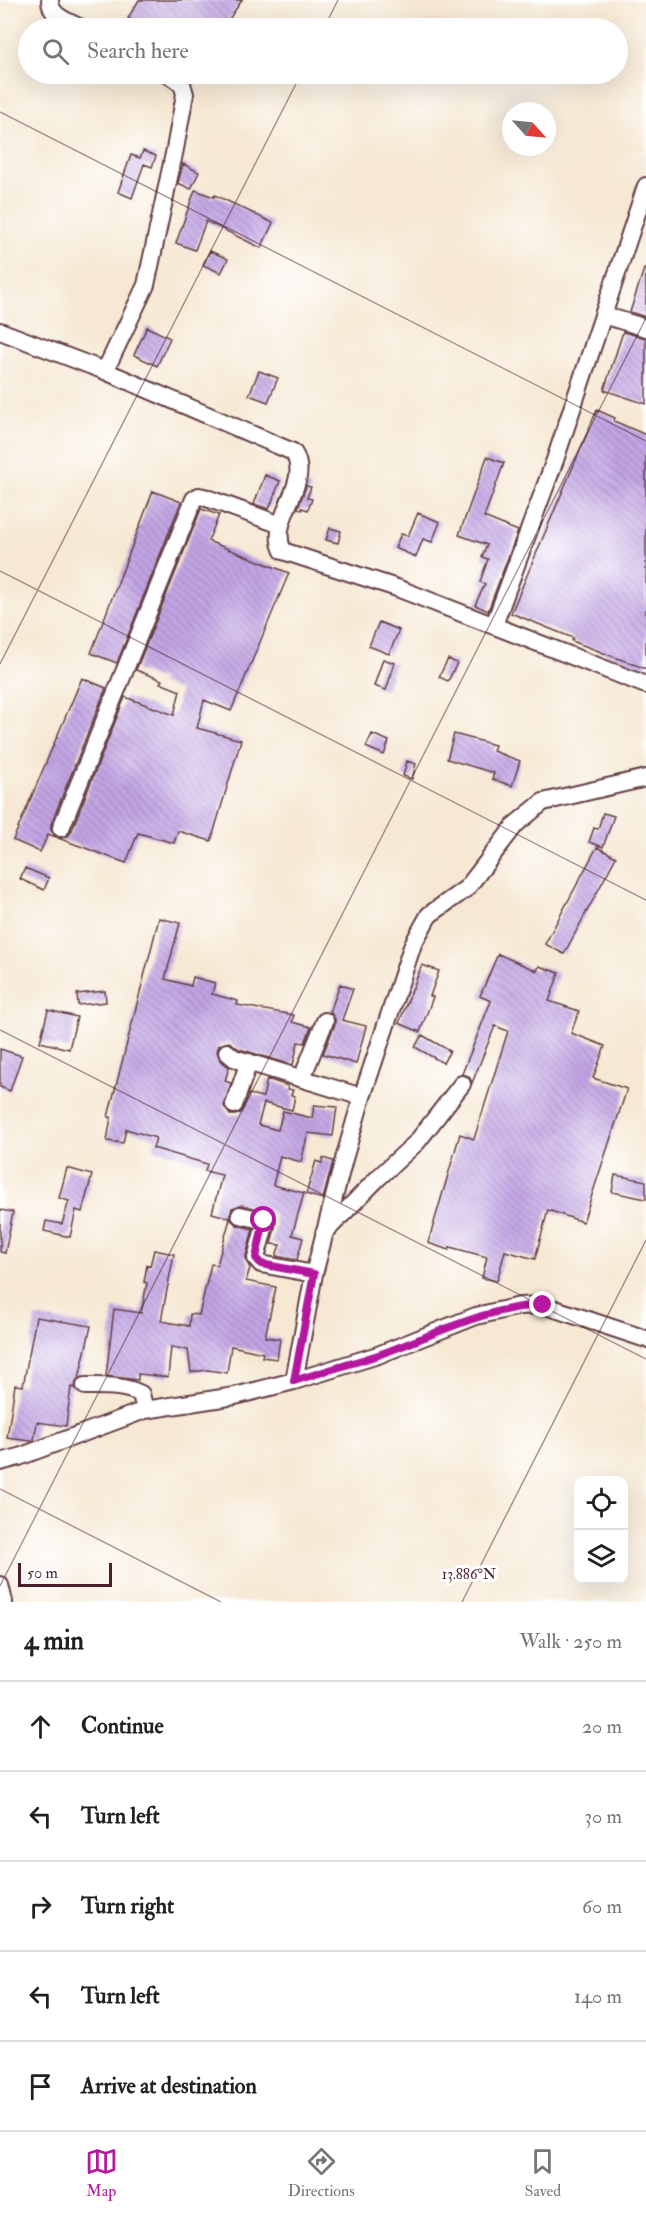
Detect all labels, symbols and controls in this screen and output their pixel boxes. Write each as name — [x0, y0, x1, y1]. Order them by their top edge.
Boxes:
search box — [18, 18, 628, 84]
icon: search — [39, 35, 72, 68]
text: Search here — [87, 37, 189, 65]
north arrow — [502, 102, 556, 156]
route start — [250, 1206, 276, 1232]
route end — [529, 1291, 555, 1317]
map controls — [574, 1476, 628, 1584]
button: locate — [574, 1476, 628, 1530]
button: layers — [574, 1530, 628, 1584]
scale bar — [18, 1560, 112, 1588]
text: 50 m — [27, 1563, 58, 1583]
text: 13.886°N — [442, 1565, 497, 1584]
text: 4 min — [24, 1625, 84, 1657]
text: Walk · 250 m — [519, 1629, 622, 1654]
icon: ahead — [24, 1710, 57, 1743]
text: Continue — [81, 1712, 164, 1740]
text: 20 m — [582, 1714, 622, 1739]
icon: left — [24, 1800, 57, 1833]
text: Turn left — [81, 1802, 160, 1830]
text: 30 m — [584, 1804, 622, 1829]
icon: right — [24, 1890, 57, 1923]
text: Turn right — [81, 1892, 174, 1920]
text: 60 m — [582, 1894, 622, 1919]
icon: left — [24, 1980, 57, 2013]
text: Turn left — [81, 1982, 160, 2010]
text: 140 m — [574, 1984, 622, 2009]
icon: arrive — [24, 2070, 57, 2103]
text: Arrive at destination — [81, 2072, 257, 2100]
tab: Map — [85, 2145, 118, 2201]
tab: Directions — [288, 2145, 355, 2201]
tab: Saved — [525, 2145, 561, 2201]

